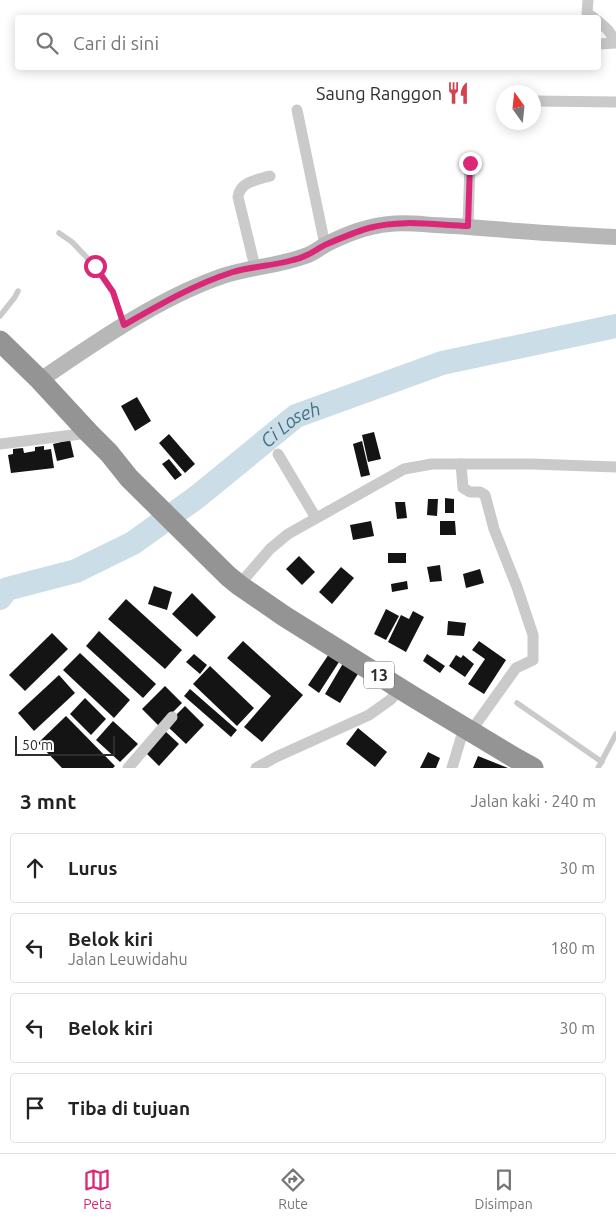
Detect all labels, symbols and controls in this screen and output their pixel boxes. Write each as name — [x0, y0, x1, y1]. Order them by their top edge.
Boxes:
search box — [15, 15, 601, 70]
icon: search — [33, 29, 61, 57]
text: Cari di sini — [73, 32, 159, 54]
restaurant icon: Saung Ranggon — [445, 80, 471, 106]
place label: Saung Ranggon — [316, 83, 442, 103]
north arrow — [496, 85, 541, 130]
route end — [459, 152, 482, 175]
route start — [84, 255, 107, 278]
water label: Ci Loseh — [256, 397, 323, 452]
road number: 13 — [364, 662, 394, 688]
scale bar — [15, 733, 115, 756]
text: 50 m — [22, 737, 53, 753]
text: 3 mnt — [20, 789, 76, 813]
text: Jalan kaki · 240 m — [471, 792, 596, 810]
icon: ahead — [21, 854, 49, 882]
text: Lurus — [68, 857, 117, 879]
text: 30 m — [559, 859, 595, 877]
text: Belok kiri — [68, 928, 153, 950]
icon: left — [21, 934, 49, 962]
text: 180 m — [550, 939, 595, 957]
text: Jalan Leuwidahu — [68, 950, 188, 968]
icon: left — [21, 1014, 49, 1042]
text: Belok kiri — [68, 1017, 153, 1039]
text: 30 m — [559, 1019, 595, 1037]
icon: arrive — [21, 1094, 49, 1122]
text: Tiba di tujuan — [68, 1097, 190, 1119]
tab: Peta — [83, 1166, 112, 1212]
tab: Rute — [278, 1166, 308, 1212]
tab: Disimpan — [475, 1166, 533, 1212]

